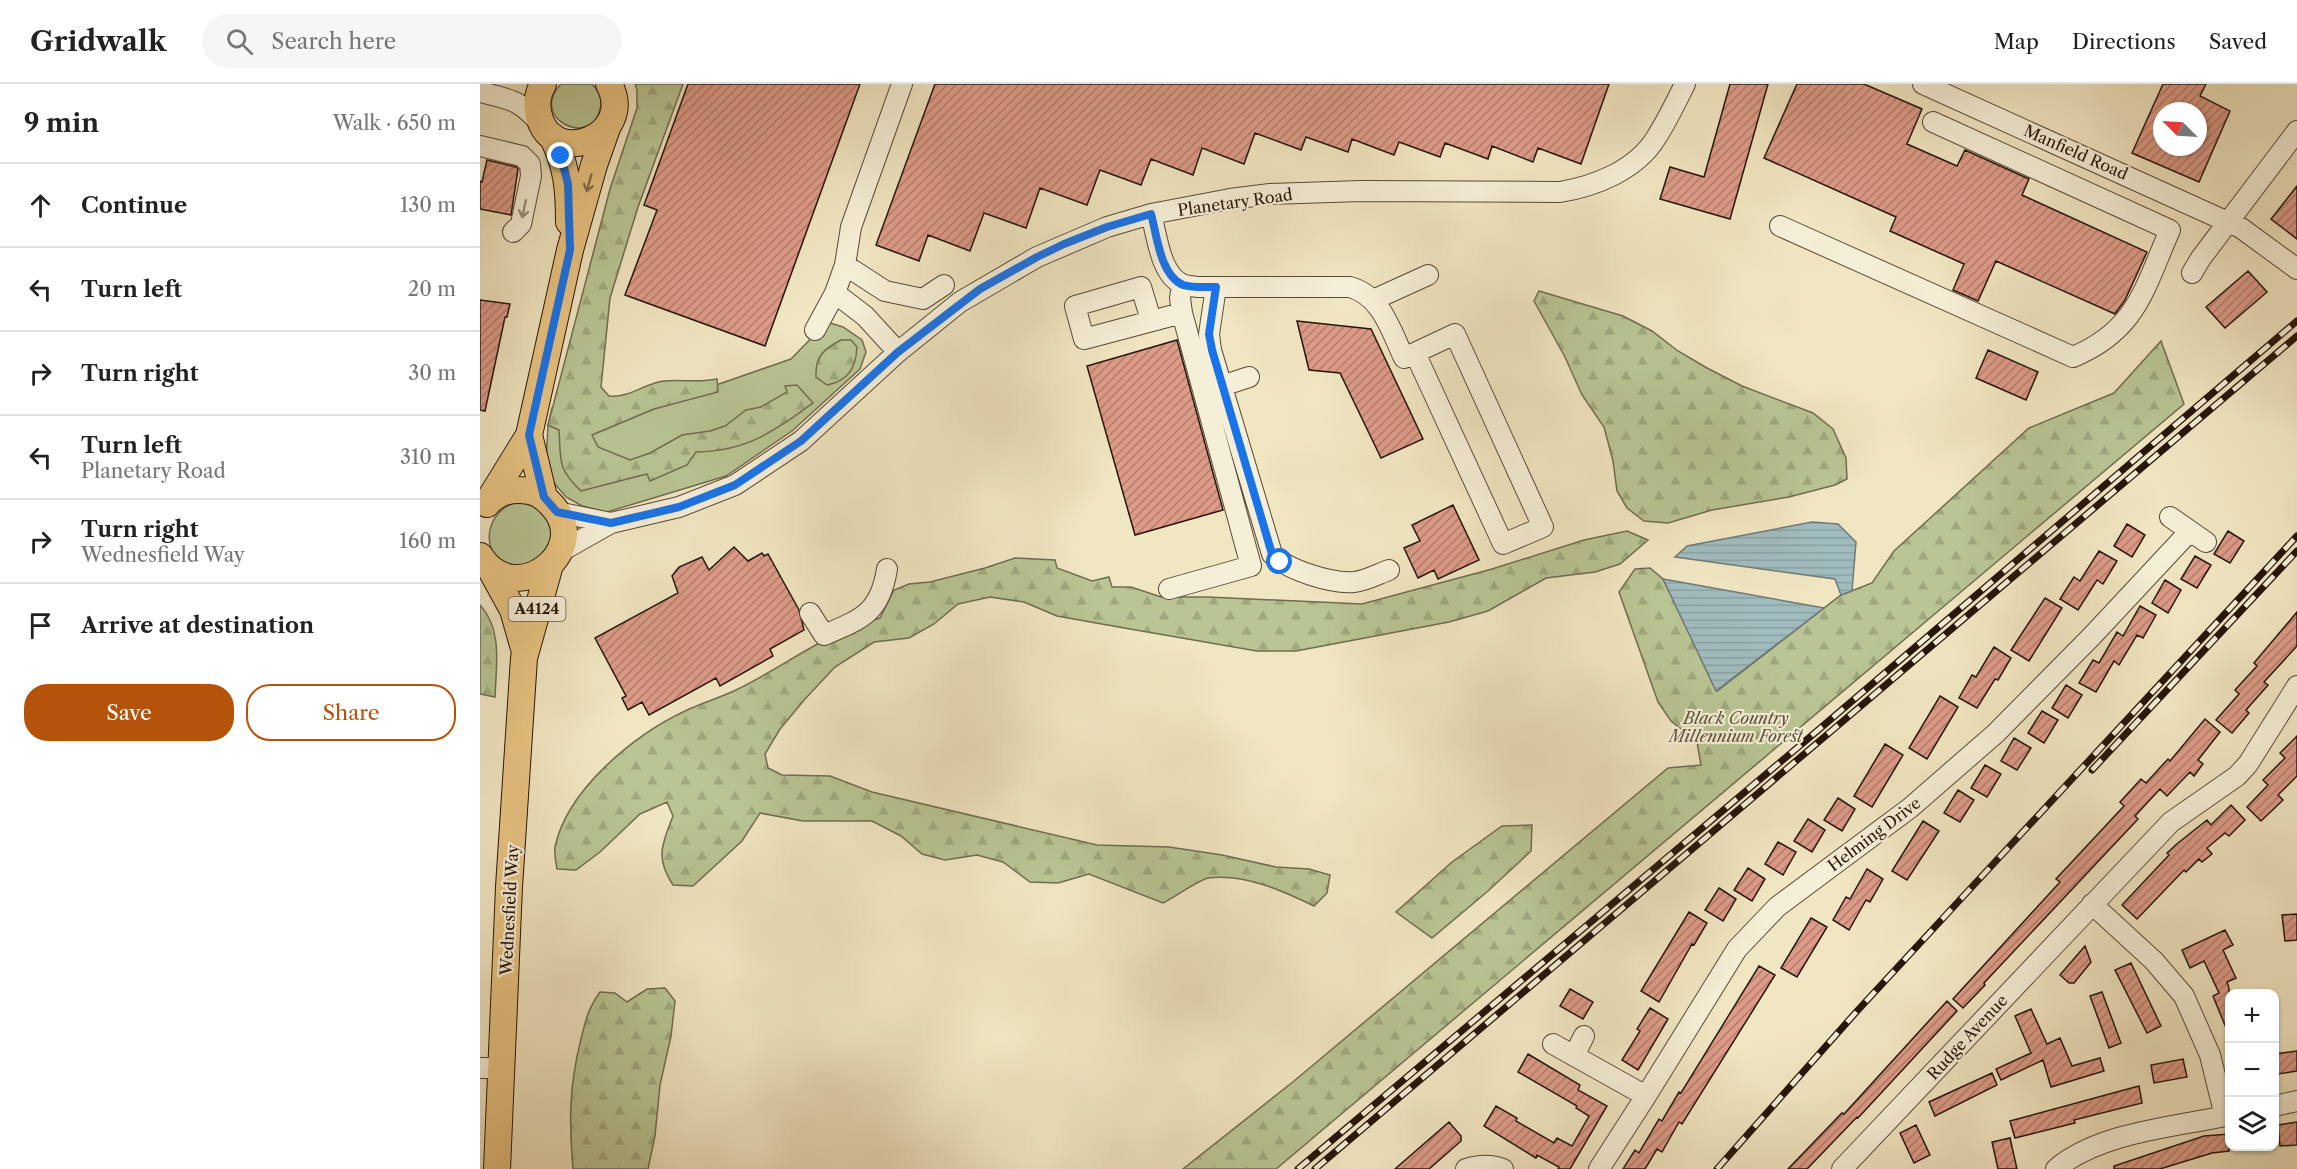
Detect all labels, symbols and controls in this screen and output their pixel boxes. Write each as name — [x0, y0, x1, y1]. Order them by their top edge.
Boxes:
search box — [202, 14, 622, 68]
text: Gridwalk — [30, 24, 166, 58]
icon: search — [223, 25, 256, 58]
text: Search here — [271, 28, 396, 55]
text: Map — [1994, 29, 2039, 54]
text: Directions — [2072, 29, 2176, 54]
text: Saved — [2209, 29, 2267, 54]
north arrow — [2153, 102, 2207, 156]
text: 9 min — [24, 107, 99, 139]
text: Walk · 650 m — [333, 111, 456, 135]
street label: Manfield Road — [2021, 120, 2131, 184]
route end — [547, 142, 573, 168]
one-way arrow — [583, 173, 594, 192]
street label: Planetary Road — [1176, 184, 1294, 220]
icon: ahead — [24, 189, 57, 222]
text: Continue — [81, 192, 187, 219]
text: 130 m — [400, 193, 456, 217]
one-way arrow — [518, 199, 529, 218]
icon: left — [24, 273, 57, 306]
text: Turn left — [81, 276, 182, 303]
text: 20 m — [408, 277, 456, 301]
icon: right — [24, 357, 57, 390]
text: Turn right — [81, 360, 199, 387]
text: 30 m — [408, 361, 456, 385]
text: Turn left — [81, 432, 182, 459]
icon: left — [24, 441, 57, 474]
text: 310 m — [400, 445, 456, 469]
text: Planetary Road — [81, 459, 226, 483]
text: Turn right — [81, 516, 199, 543]
icon: right — [24, 525, 57, 558]
text: 160 m — [399, 529, 456, 553]
text: Wednesfield Way — [81, 543, 245, 567]
route start — [1266, 548, 1292, 574]
road number: A4124 — [508, 597, 566, 621]
icon: arrive — [24, 609, 57, 642]
text: Arrive at destination — [81, 612, 314, 639]
button: Save — [24, 684, 234, 741]
button: Share — [246, 684, 456, 741]
park label: Black Country Millennium Forest — [1667, 708, 1804, 746]
street label: Helming Drive — [1824, 793, 1924, 875]
street label: Wednesfield Way — [496, 843, 522, 977]
map controls — [2225, 989, 2279, 1151]
button: + — [2225, 989, 2279, 1043]
street label: Rudge Avenue — [1922, 990, 2012, 1084]
button: − — [2225, 1043, 2279, 1097]
button: layers — [2225, 1097, 2279, 1151]

